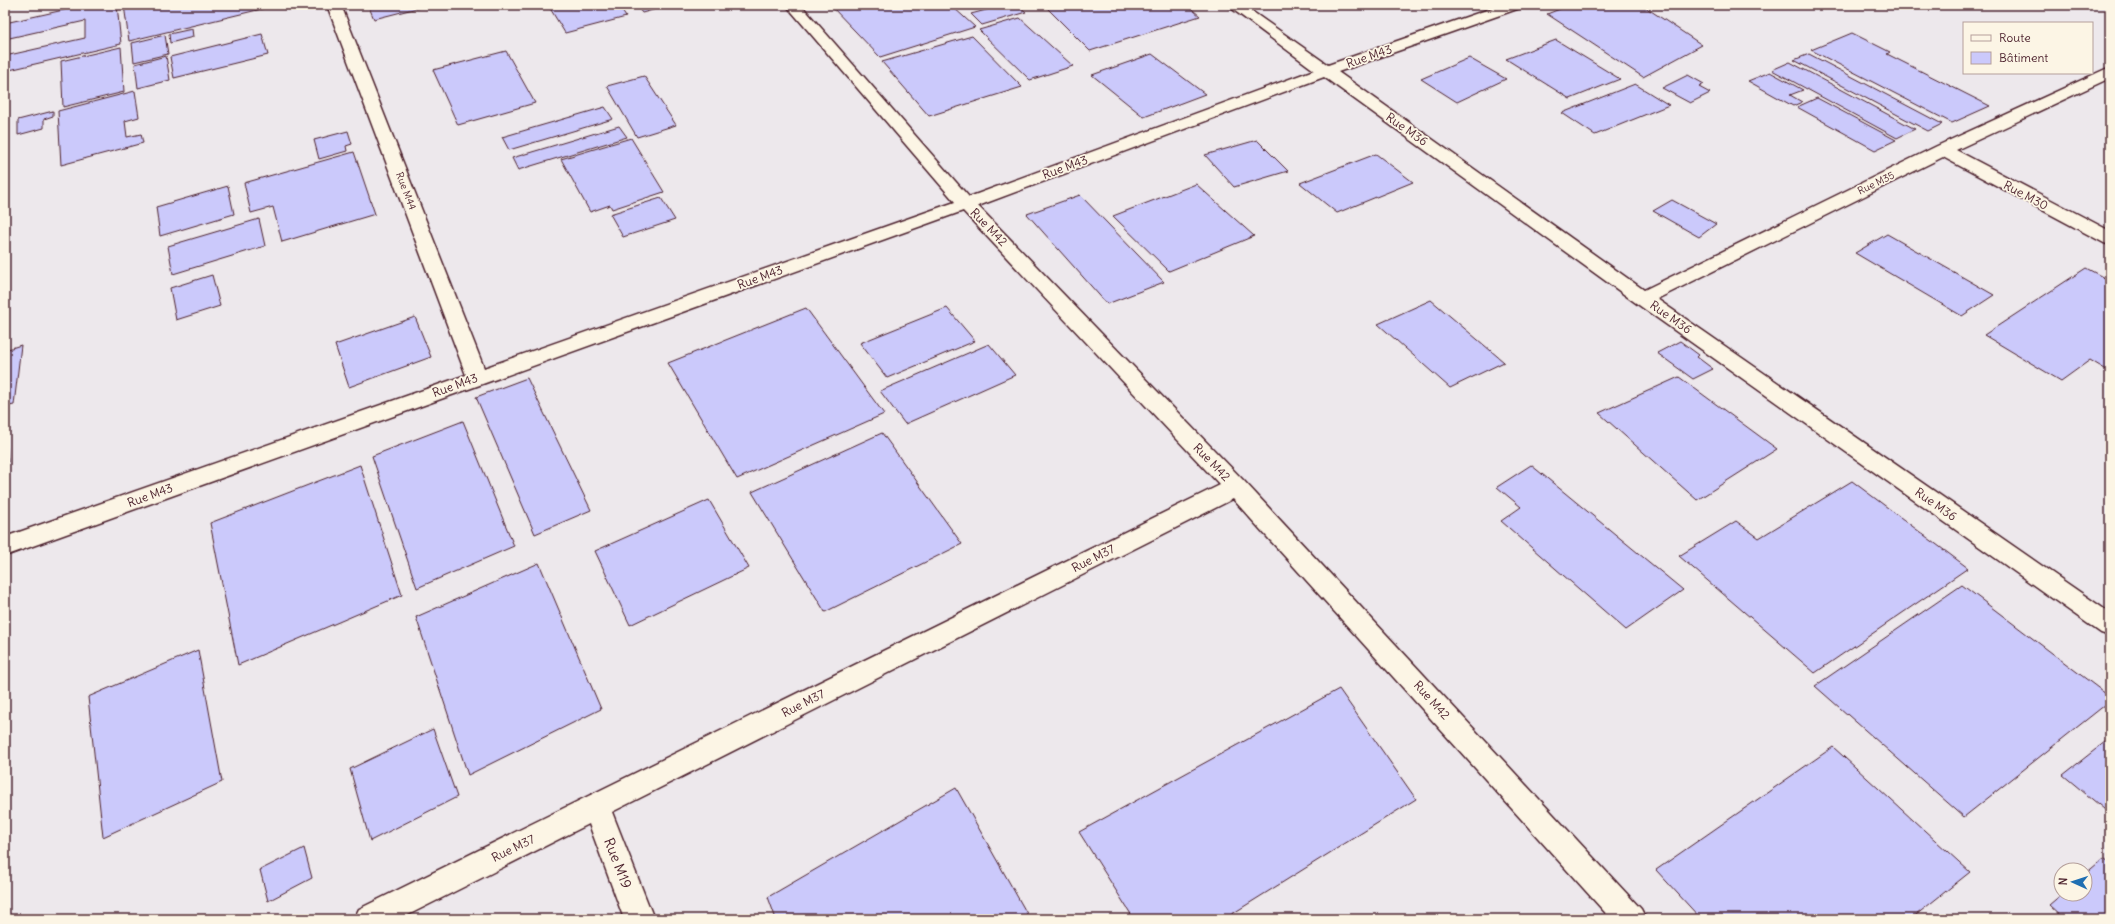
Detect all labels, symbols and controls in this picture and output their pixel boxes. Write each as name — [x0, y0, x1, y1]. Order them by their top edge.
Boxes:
legend — [1963, 22, 2093, 74]
text: Route — [1999, 30, 2031, 45]
street label: Rue M43 — [1344, 41, 1394, 71]
text: Bâtiment — [1999, 50, 2048, 65]
street label: Rue M36 — [1383, 109, 1431, 149]
street label: Rue M43 — [1040, 152, 1090, 182]
street label: Rue M35 — [1855, 168, 1897, 197]
street label: Rue M44 — [393, 170, 419, 212]
street label: Rue M30 — [2001, 177, 2051, 213]
street label: Rue M42 — [967, 205, 1011, 249]
street label: Rue M43 — [735, 262, 785, 292]
street label: Rue M36 — [1647, 297, 1695, 337]
street label: Rue M43 — [430, 370, 480, 400]
street label: Rue M42 — [1190, 440, 1234, 484]
street label: Rue M43 — [125, 480, 175, 510]
street label: Rue M36 — [1912, 484, 1960, 524]
street label: Rue M37 — [1069, 541, 1117, 575]
street label: Rue M42 — [1411, 677, 1454, 723]
street label: Rue M37 — [779, 686, 827, 720]
street label: Rue M37 — [489, 831, 537, 865]
street label: Rue M19 — [600, 835, 636, 891]
north arrow — [2053, 862, 2093, 902]
text: N — [2056, 877, 2070, 886]

